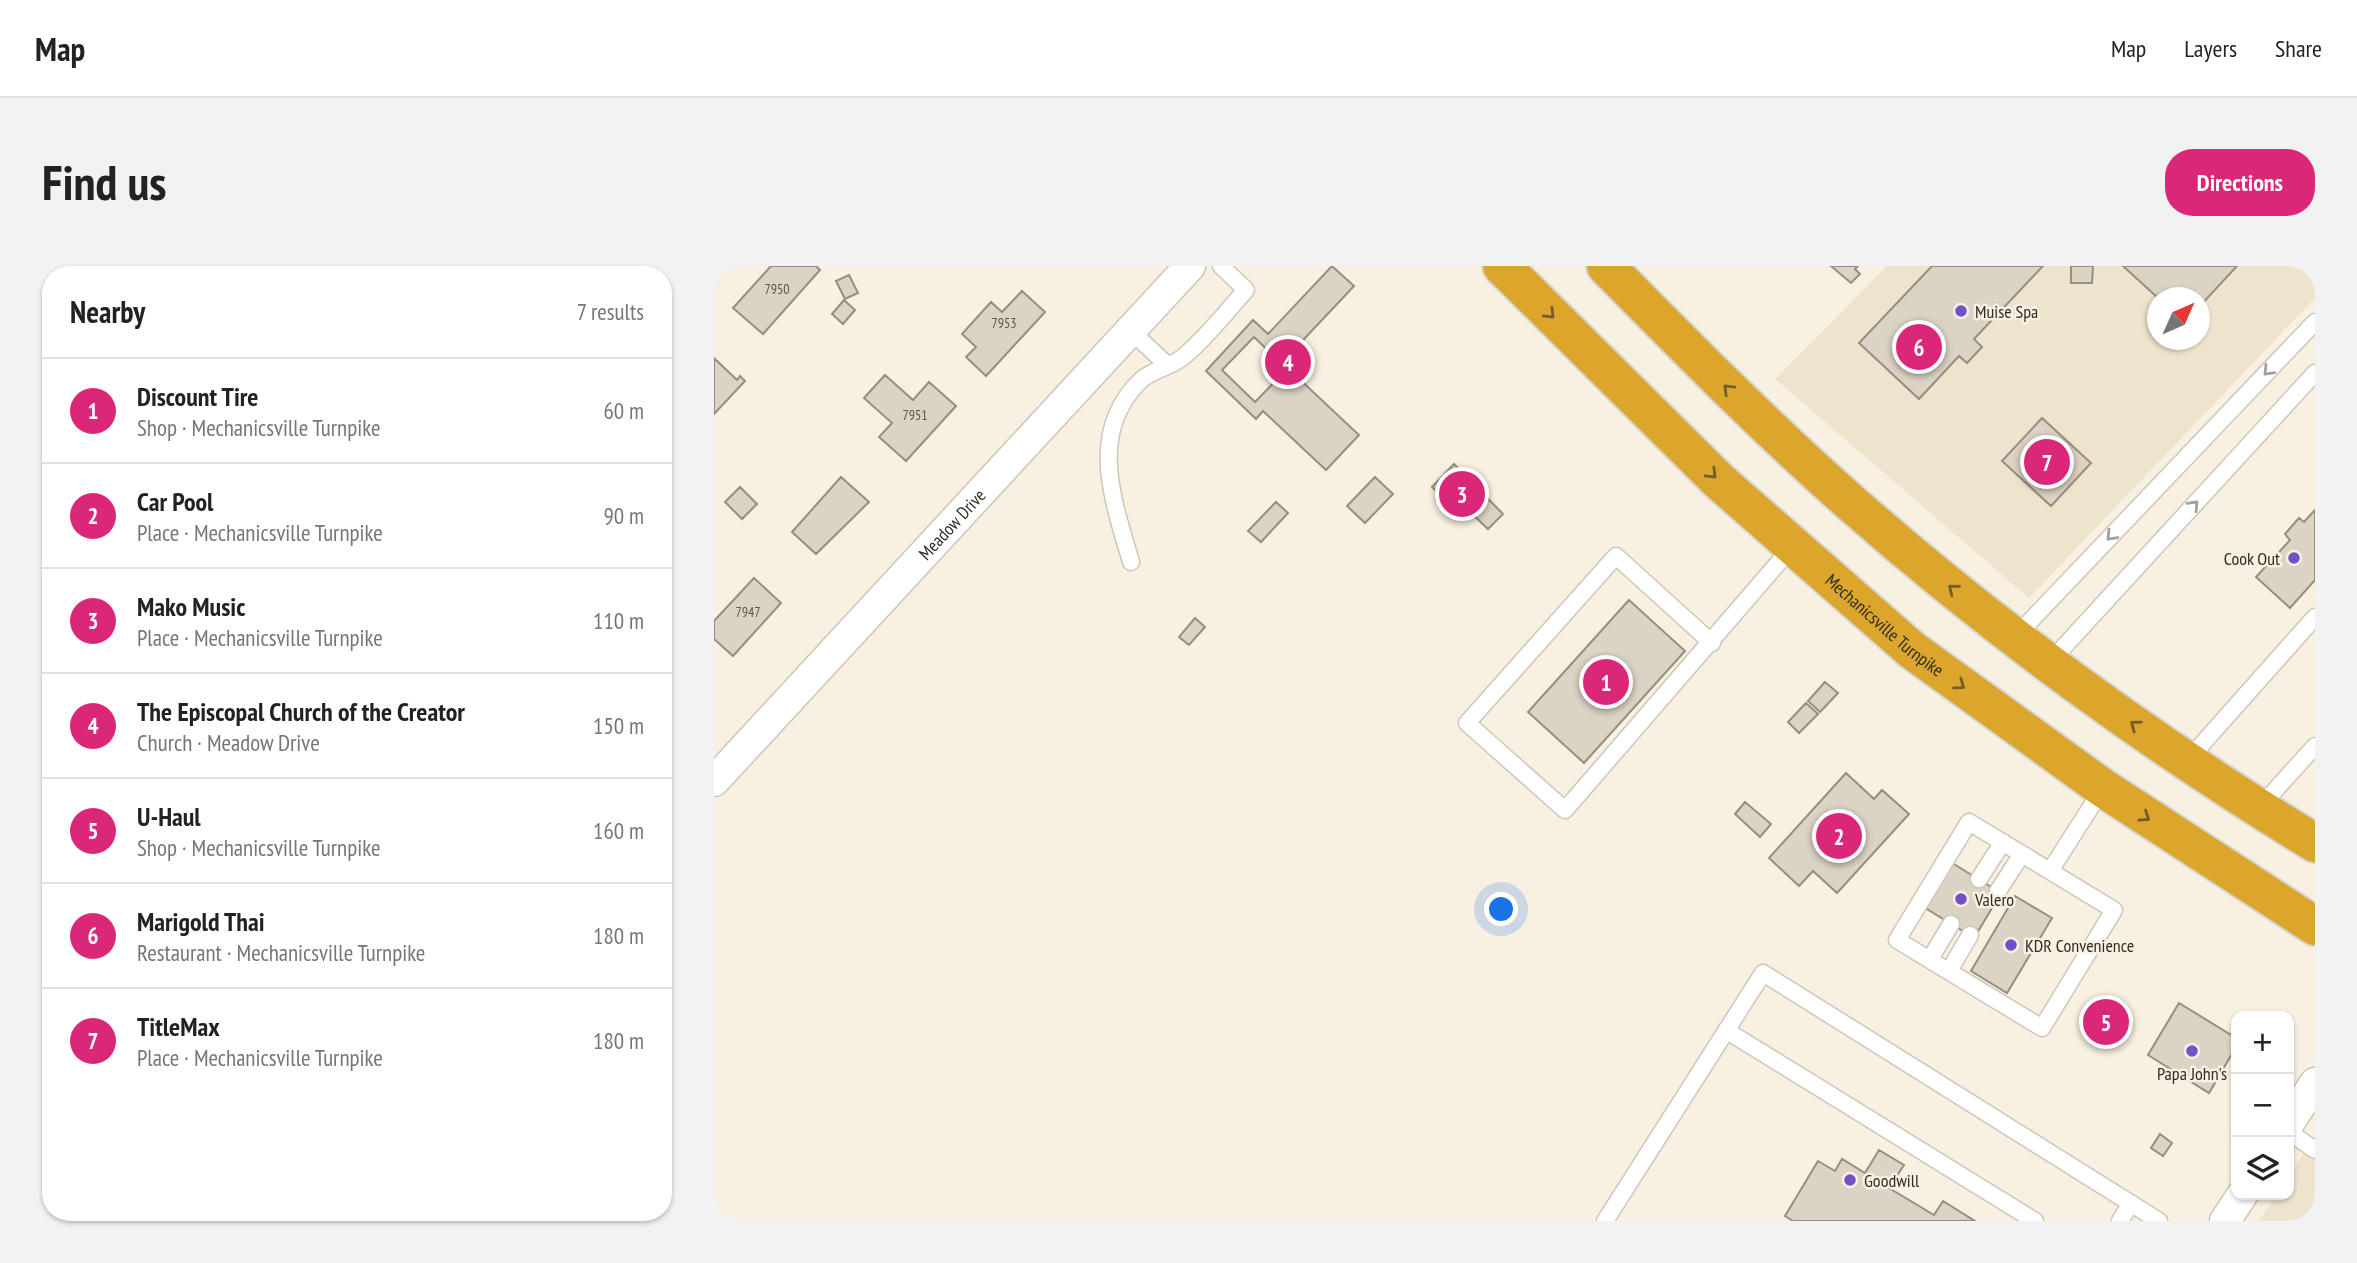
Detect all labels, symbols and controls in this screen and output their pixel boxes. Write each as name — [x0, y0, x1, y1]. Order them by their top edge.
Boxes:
text: Map — [35, 27, 85, 70]
text: Map — [2111, 33, 2146, 64]
text: Layers — [2184, 33, 2237, 64]
text: Share — [2275, 33, 2322, 64]
button: Directions — [2165, 149, 2315, 216]
text: Find us — [42, 150, 166, 214]
house number: 7950 — [764, 280, 790, 298]
north arrow — [2147, 287, 2210, 350]
text: Nearby — [70, 292, 145, 331]
text: 7 results — [577, 297, 644, 326]
place label: Muise Spa — [1975, 300, 2038, 323]
marker: Muise Spa — [1953, 303, 1969, 319]
one-way arrow — [1542, 306, 1555, 319]
house number: 7953 — [991, 314, 1017, 332]
pin: 6 — [1896, 321, 1942, 373]
pin: 4 — [1265, 336, 1311, 388]
one-way arrow — [2263, 363, 2276, 376]
text: Discount Tire — [137, 380, 259, 413]
one-way arrow — [1724, 385, 1736, 397]
text: 1 — [88, 396, 99, 425]
text: 60 m — [603, 396, 644, 425]
house number: 7951 — [902, 406, 928, 424]
text: Shop · Mechanicsville Turnpike — [137, 413, 380, 442]
pin: 7 — [2024, 436, 2070, 488]
one-way arrow — [1704, 466, 1717, 479]
pin: 3 — [1439, 468, 1485, 520]
street label: Meadow Drive — [913, 484, 990, 564]
text: Car Pool — [137, 485, 213, 518]
one-way arrow — [2186, 500, 2199, 513]
text: 2 — [88, 501, 99, 530]
text: 90 m — [603, 501, 644, 530]
text: Place · Mechanicsville Turnpike — [137, 518, 383, 547]
one-way arrow — [2106, 528, 2119, 541]
place label: Cook Out — [2224, 547, 2280, 570]
marker: Cook Out — [2286, 550, 2302, 566]
street label: Mechanicsville Turnpike — [1821, 568, 1949, 681]
one-way arrow — [1948, 585, 1961, 597]
text: Mako Music — [137, 590, 245, 623]
house number: 7947 — [735, 603, 761, 621]
text: 3 — [88, 606, 99, 635]
text: 110 m — [593, 606, 644, 635]
text: Place · Mechanicsville Turnpike — [137, 623, 383, 652]
pin: 1 — [1583, 656, 1629, 708]
one-way arrow — [1952, 676, 1965, 689]
text: The Episcopal Church of the Creator — [137, 695, 465, 728]
text: 4 — [88, 711, 99, 740]
text: 150 m — [593, 711, 644, 740]
one-way arrow — [2130, 721, 2143, 733]
text: Church · Meadow Drive — [137, 728, 320, 757]
text: U-Haul — [137, 800, 201, 833]
one-way arrow — [2137, 808, 2150, 821]
pin: 2 — [1816, 810, 1862, 862]
text: 5 — [88, 816, 99, 845]
text: 160 m — [593, 816, 644, 845]
text: Shop · Mechanicsville Turnpike — [137, 833, 380, 862]
place label: Valero — [1974, 888, 2014, 911]
marker: Valero — [1953, 891, 1969, 907]
your location — [1484, 892, 1518, 926]
text: Marigold Thai — [137, 905, 265, 938]
text: 6 — [88, 921, 99, 950]
text: 180 m — [593, 921, 644, 950]
place label: KDR Convenience — [2025, 934, 2134, 957]
marker: KDR Convenience — [2003, 937, 2019, 953]
text: Restaurant · Mechanicsville Turnpike — [137, 938, 425, 967]
pin: 5 — [2083, 996, 2129, 1048]
text: TitleMax — [137, 1010, 220, 1043]
map controls — [2231, 1011, 2294, 1200]
button: + — [2231, 1011, 2294, 1074]
text: 7 — [88, 1026, 99, 1055]
text: 180 m — [593, 1026, 644, 1055]
text: Place · Mechanicsville Turnpike — [137, 1043, 383, 1072]
marker: Papa John's — [2184, 1043, 2200, 1059]
place label: Papa John's — [2157, 1062, 2227, 1085]
button: − — [2231, 1074, 2294, 1137]
button: layers — [2231, 1137, 2294, 1200]
place label: Goodwill — [1864, 1169, 1920, 1192]
marker: Goodwill — [1842, 1172, 1858, 1188]

